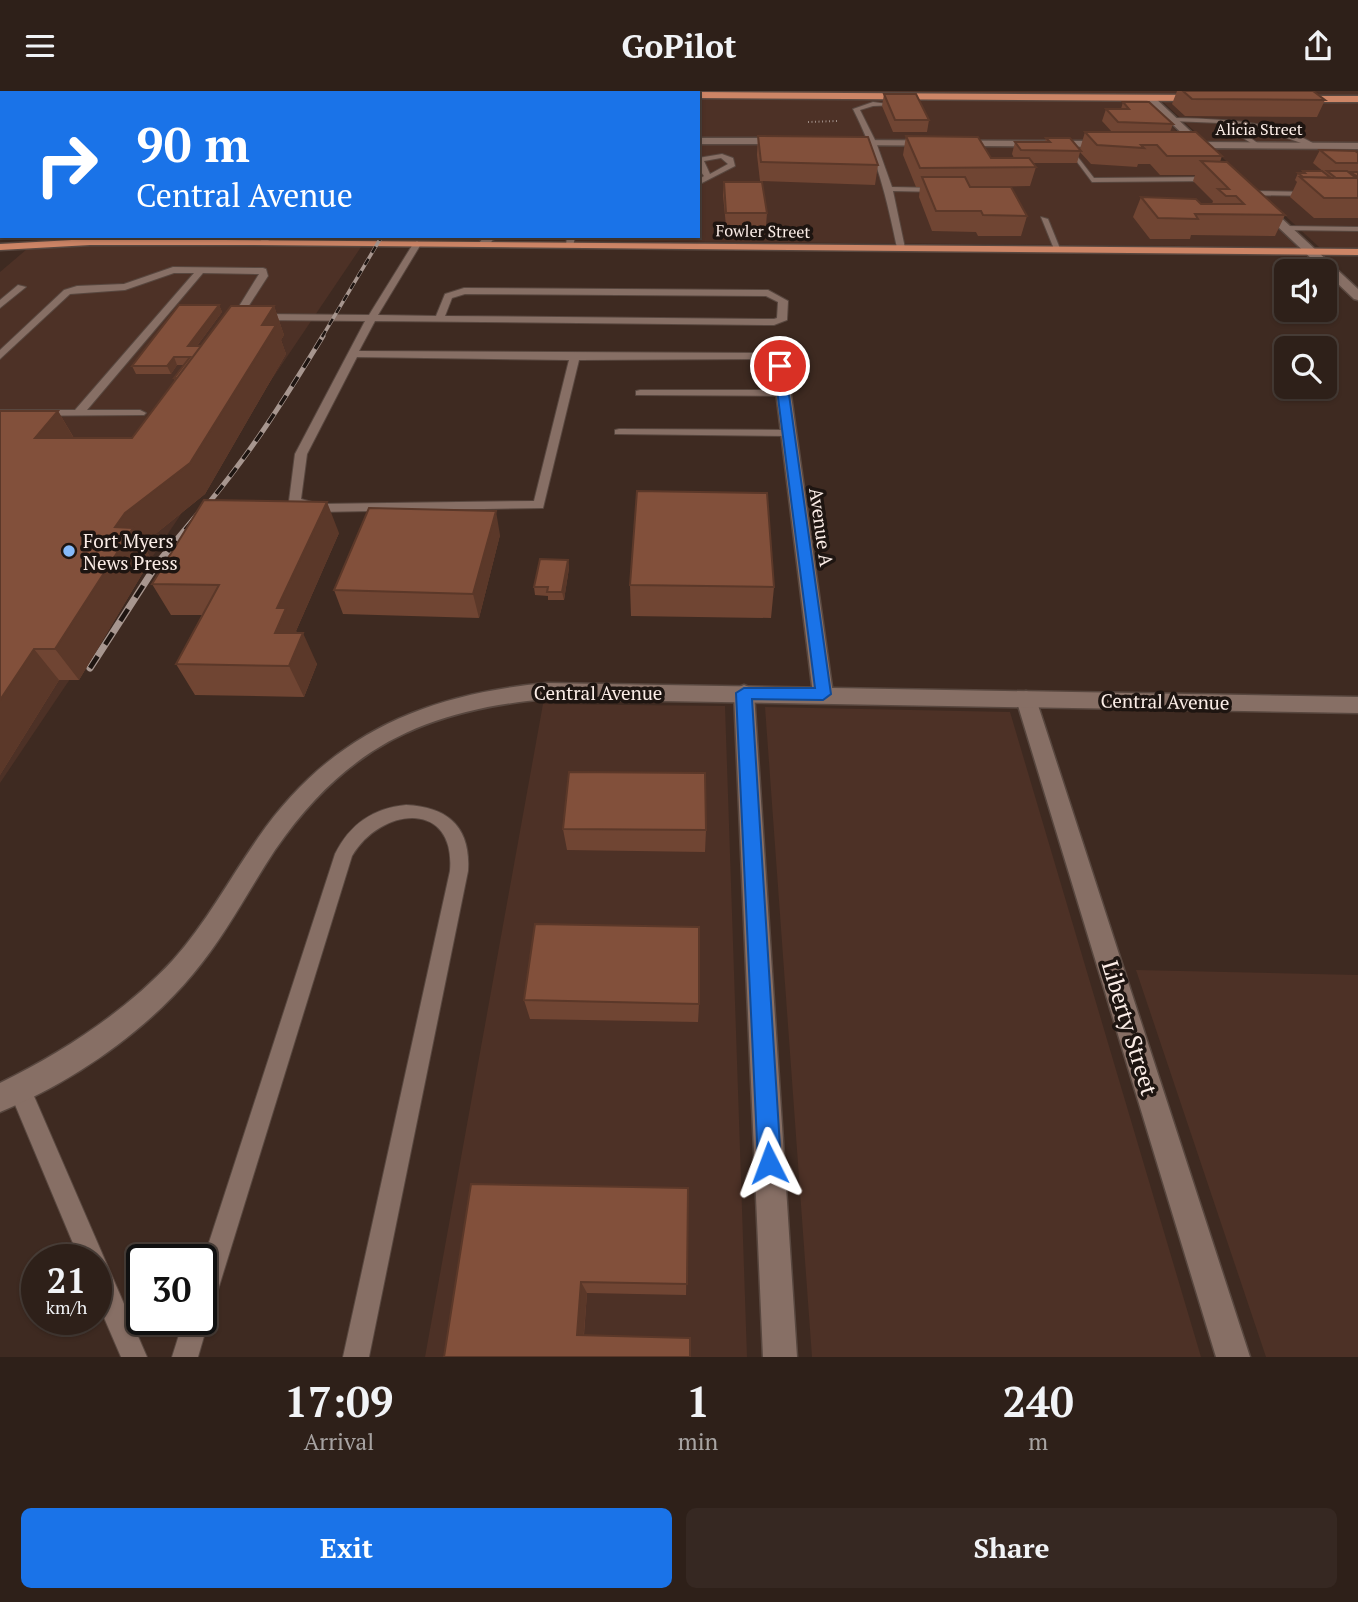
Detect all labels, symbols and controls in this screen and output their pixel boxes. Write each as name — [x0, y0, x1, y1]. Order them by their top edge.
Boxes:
text: GoPilot — [621, 25, 737, 67]
icon: menu — [21, 27, 59, 65]
icon: share — [1299, 27, 1337, 65]
text: 90 m — [136, 111, 250, 176]
street label: Alicia Street — [1215, 118, 1303, 140]
icon: right — [21, 119, 112, 210]
text: Central Avenue — [136, 174, 353, 216]
street label: Fowler Street — [716, 219, 811, 243]
map controls — [1274, 259, 1337, 399]
button: sound — [1274, 259, 1337, 322]
pin — [750, 336, 810, 396]
button: search — [1274, 336, 1337, 399]
icon: arrive — [761, 347, 799, 385]
street label: Avenue A — [804, 486, 840, 568]
place label: Fort Myers News Press — [83, 528, 178, 575]
marker: Fort Myers News Press — [61, 543, 77, 559]
street label: Central Avenue — [534, 680, 662, 705]
street label: Central Avenue — [1100, 687, 1230, 715]
street label: Liberty Street — [1095, 957, 1165, 1100]
position arrow — [732, 1126, 806, 1200]
speed limit sign: 30 — [126, 1244, 217, 1335]
text: 21 — [47, 1257, 86, 1303]
text: km/h — [46, 1295, 87, 1319]
text: 17:09 — [284, 1373, 394, 1429]
text: 1 — [686, 1373, 710, 1429]
text: 240 — [1003, 1373, 1074, 1429]
text: Arrival — [304, 1426, 374, 1457]
text: min — [678, 1426, 718, 1457]
text: m — [1028, 1426, 1048, 1457]
button: Exit — [21, 1508, 672, 1588]
button: Share — [686, 1508, 1337, 1588]

